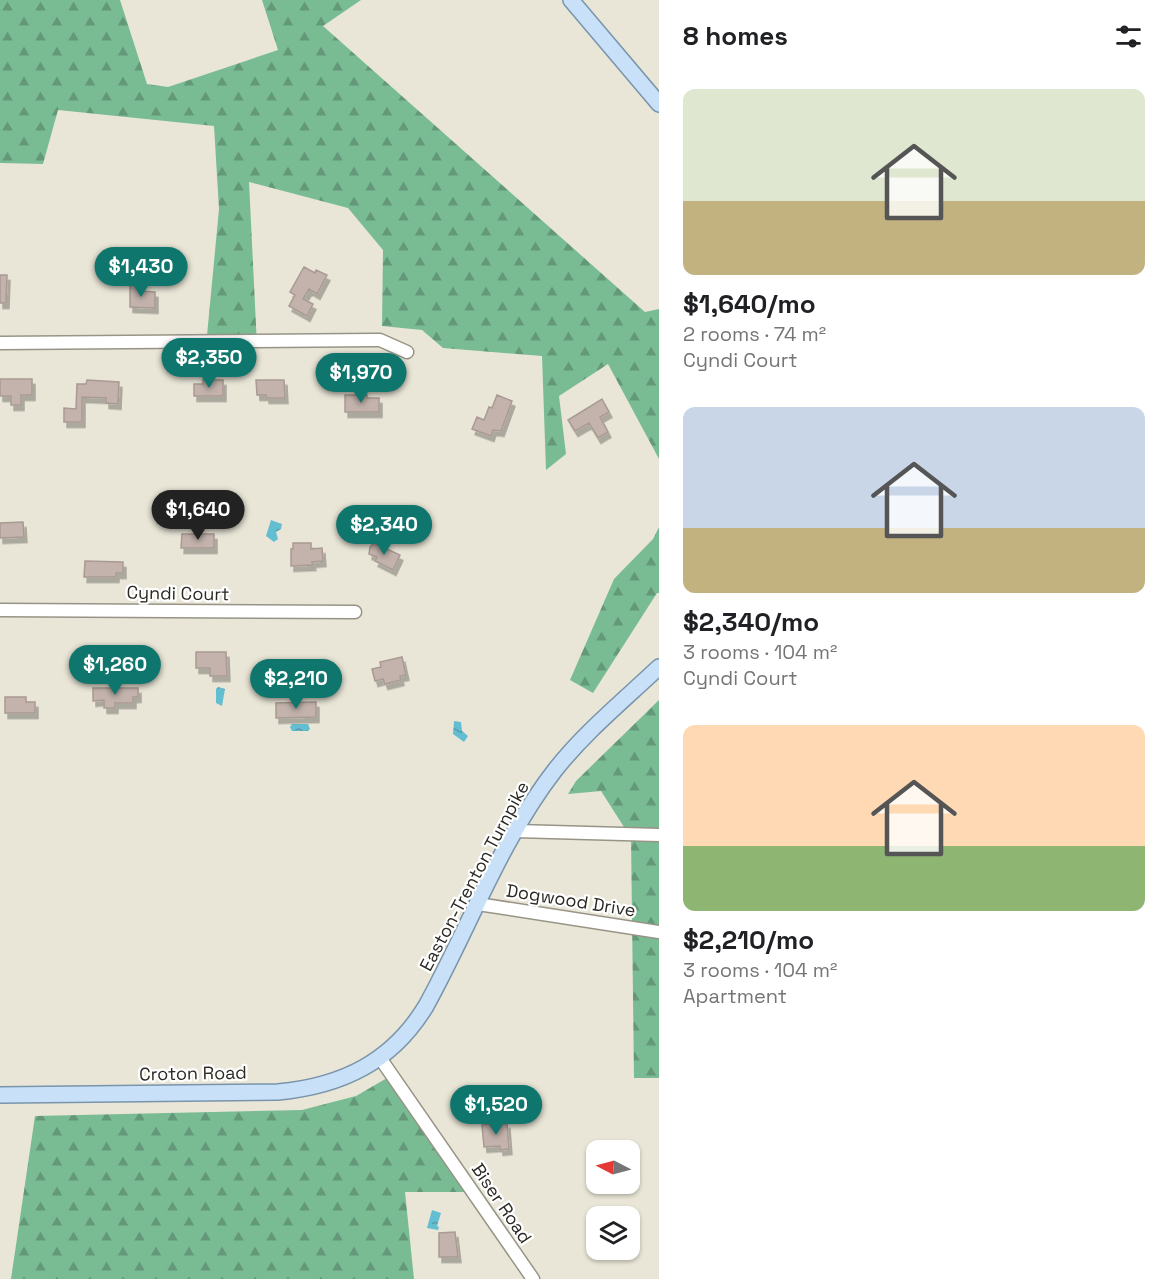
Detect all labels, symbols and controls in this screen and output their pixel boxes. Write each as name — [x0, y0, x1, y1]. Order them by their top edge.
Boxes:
text: 8 homes — [683, 19, 788, 53]
icon: filters — [1112, 20, 1145, 53]
icon: home — [860, 128, 968, 236]
pin: $1,430 — [92, 247, 190, 298]
text: $1,430 — [109, 253, 173, 279]
text: $1,640/mo — [683, 287, 816, 321]
text: 2 rooms · 74 m² — [683, 321, 826, 347]
pin: $2,350 — [160, 338, 258, 389]
text: $2,350 — [176, 344, 243, 370]
text: Cyndi Court — [683, 347, 797, 373]
pin: $1,970 — [312, 353, 410, 404]
text: $1,970 — [330, 359, 392, 385]
icon: home — [860, 446, 968, 554]
pin: $1,640 — [149, 490, 247, 541]
text: $1,640 — [166, 496, 230, 522]
pin: $2,340 — [335, 505, 433, 556]
text: $2,340 — [350, 511, 418, 537]
street label: Cyndi Court — [126, 581, 230, 605]
text: $2,340/mo — [683, 605, 819, 639]
text: 3 rooms · 104 m² — [683, 639, 837, 665]
pin: $1,260 — [66, 645, 164, 696]
text: $1,260 — [83, 651, 147, 677]
pin: $2,210 — [247, 659, 345, 710]
text: $2,210 — [264, 665, 328, 691]
text: Cyndi Court — [683, 665, 797, 691]
icon: home — [860, 764, 968, 872]
street label: Easton-Trenton Turnpike — [414, 777, 534, 975]
street label: Dogwood Drive — [505, 878, 637, 922]
text: $2,210/mo — [683, 923, 814, 957]
text: 3 rooms · 104 m² — [683, 957, 837, 983]
text: Apartment — [683, 983, 787, 1009]
street label: Croton Road — [139, 1061, 247, 1085]
pin: $1,520 — [447, 1085, 545, 1136]
text: $1,520 — [464, 1091, 528, 1117]
north arrow — [586, 1140, 640, 1194]
map controls — [586, 1140, 640, 1260]
street label: Biser Road — [467, 1158, 537, 1248]
button: layers — [586, 1206, 640, 1260]

